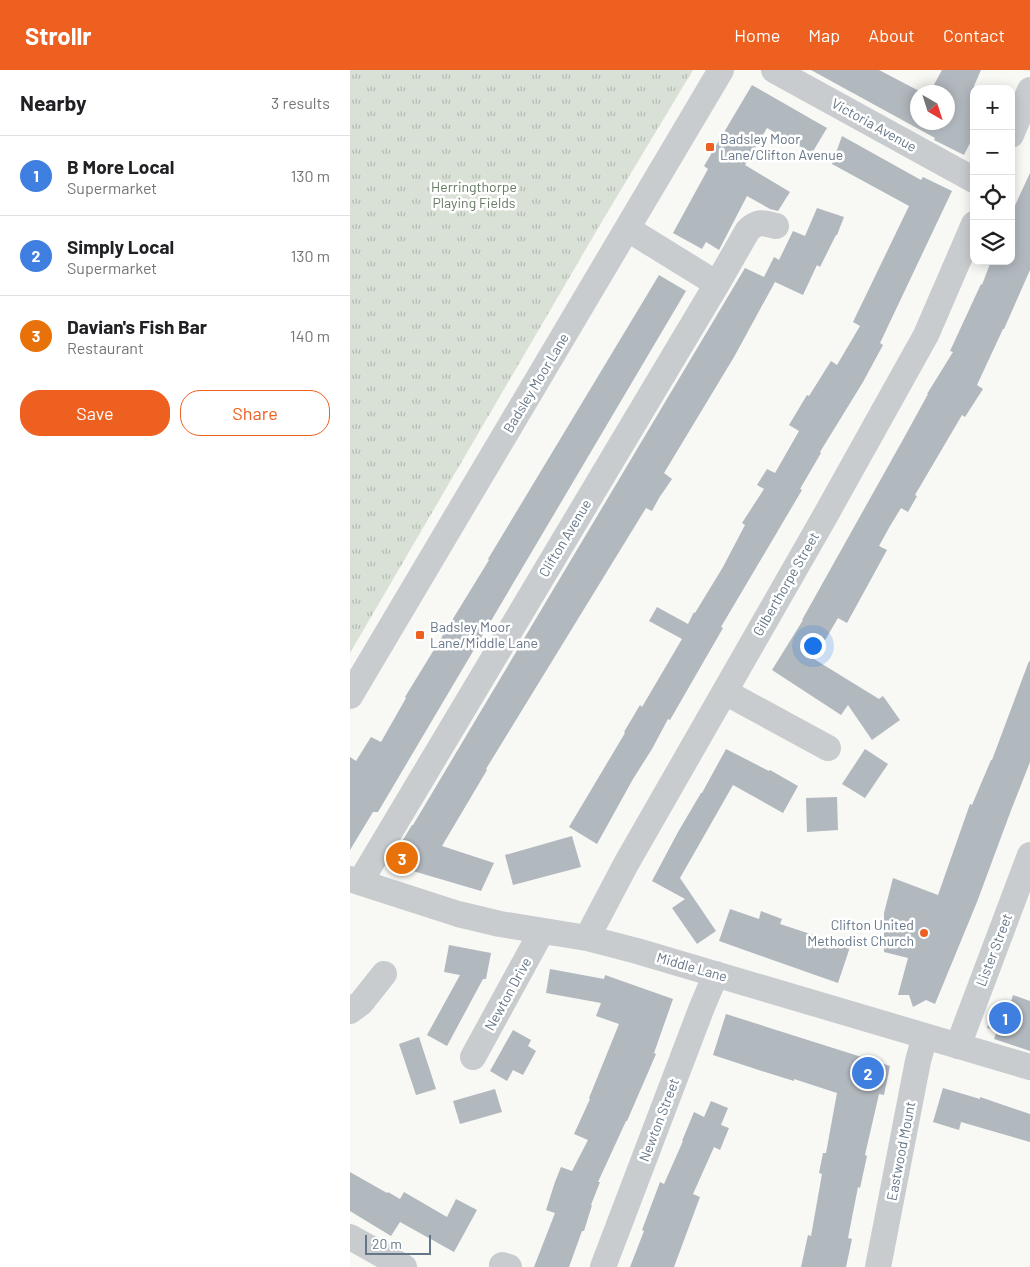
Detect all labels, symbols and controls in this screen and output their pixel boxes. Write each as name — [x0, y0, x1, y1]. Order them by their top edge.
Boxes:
text: Strollr — [25, 21, 92, 50]
text: Home — [734, 24, 780, 46]
text: Map — [808, 24, 840, 46]
text: About — [868, 24, 915, 46]
text: Contact — [943, 24, 1005, 46]
north arrow — [910, 85, 955, 130]
map controls — [970, 85, 1015, 265]
button: + — [970, 85, 1015, 130]
text: Nearby — [20, 90, 86, 115]
text: 3 results — [271, 93, 330, 112]
street label: Victoria Avenue — [829, 94, 920, 155]
place label: Badsley Moor Lane/Clifton Avenue — [720, 130, 843, 163]
button: − — [970, 130, 1015, 175]
marker: Badsley Moor Lane/Clifton Avenue — [704, 141, 716, 153]
text: B More Local — [67, 155, 174, 178]
text: 1 — [33, 166, 39, 185]
text: 130 m — [291, 166, 330, 185]
button: locate — [970, 175, 1015, 220]
text: Supermarket — [67, 178, 157, 197]
park label: Herringthorpe Playing Fields — [431, 178, 517, 211]
button: layers — [970, 220, 1015, 265]
text: Simply Local — [67, 235, 174, 258]
text: 2 — [32, 246, 40, 265]
text: 130 m — [291, 246, 330, 265]
text: Supermarket — [67, 258, 157, 277]
text: Davian's Fish Bar — [67, 315, 207, 338]
text: 3 — [32, 326, 40, 345]
text: 140 m — [290, 326, 330, 345]
street label: Badsley Moor Lane — [499, 330, 572, 436]
text: Restaurant — [67, 338, 144, 357]
button: Save — [20, 390, 170, 436]
button: Share — [180, 390, 330, 436]
street label: Clifton Avenue — [535, 496, 594, 580]
street label: Gilberthorpe Street — [749, 529, 822, 639]
place label: Badsley Moor Lane/Middle Lane — [430, 618, 538, 651]
marker: Badsley Moor Lane/Middle Lane — [414, 629, 426, 641]
your location — [800, 633, 826, 659]
pin: 3 — [386, 839, 418, 877]
street label: Lister Street — [972, 911, 1015, 989]
place label: Clifton United Methodist Church — [807, 916, 914, 949]
marker: Clifton United Methodist Church — [918, 927, 930, 939]
street label: Middle Lane — [655, 948, 729, 985]
street label: Newton Drive — [481, 954, 535, 1033]
pin: 1 — [989, 999, 1021, 1037]
pin: 2 — [852, 1054, 884, 1092]
street label: Newton Street — [635, 1076, 682, 1164]
street label: Eastwood Mount — [883, 1100, 918, 1202]
scale bar — [365, 1232, 431, 1255]
text: 20 m — [372, 1235, 402, 1252]

